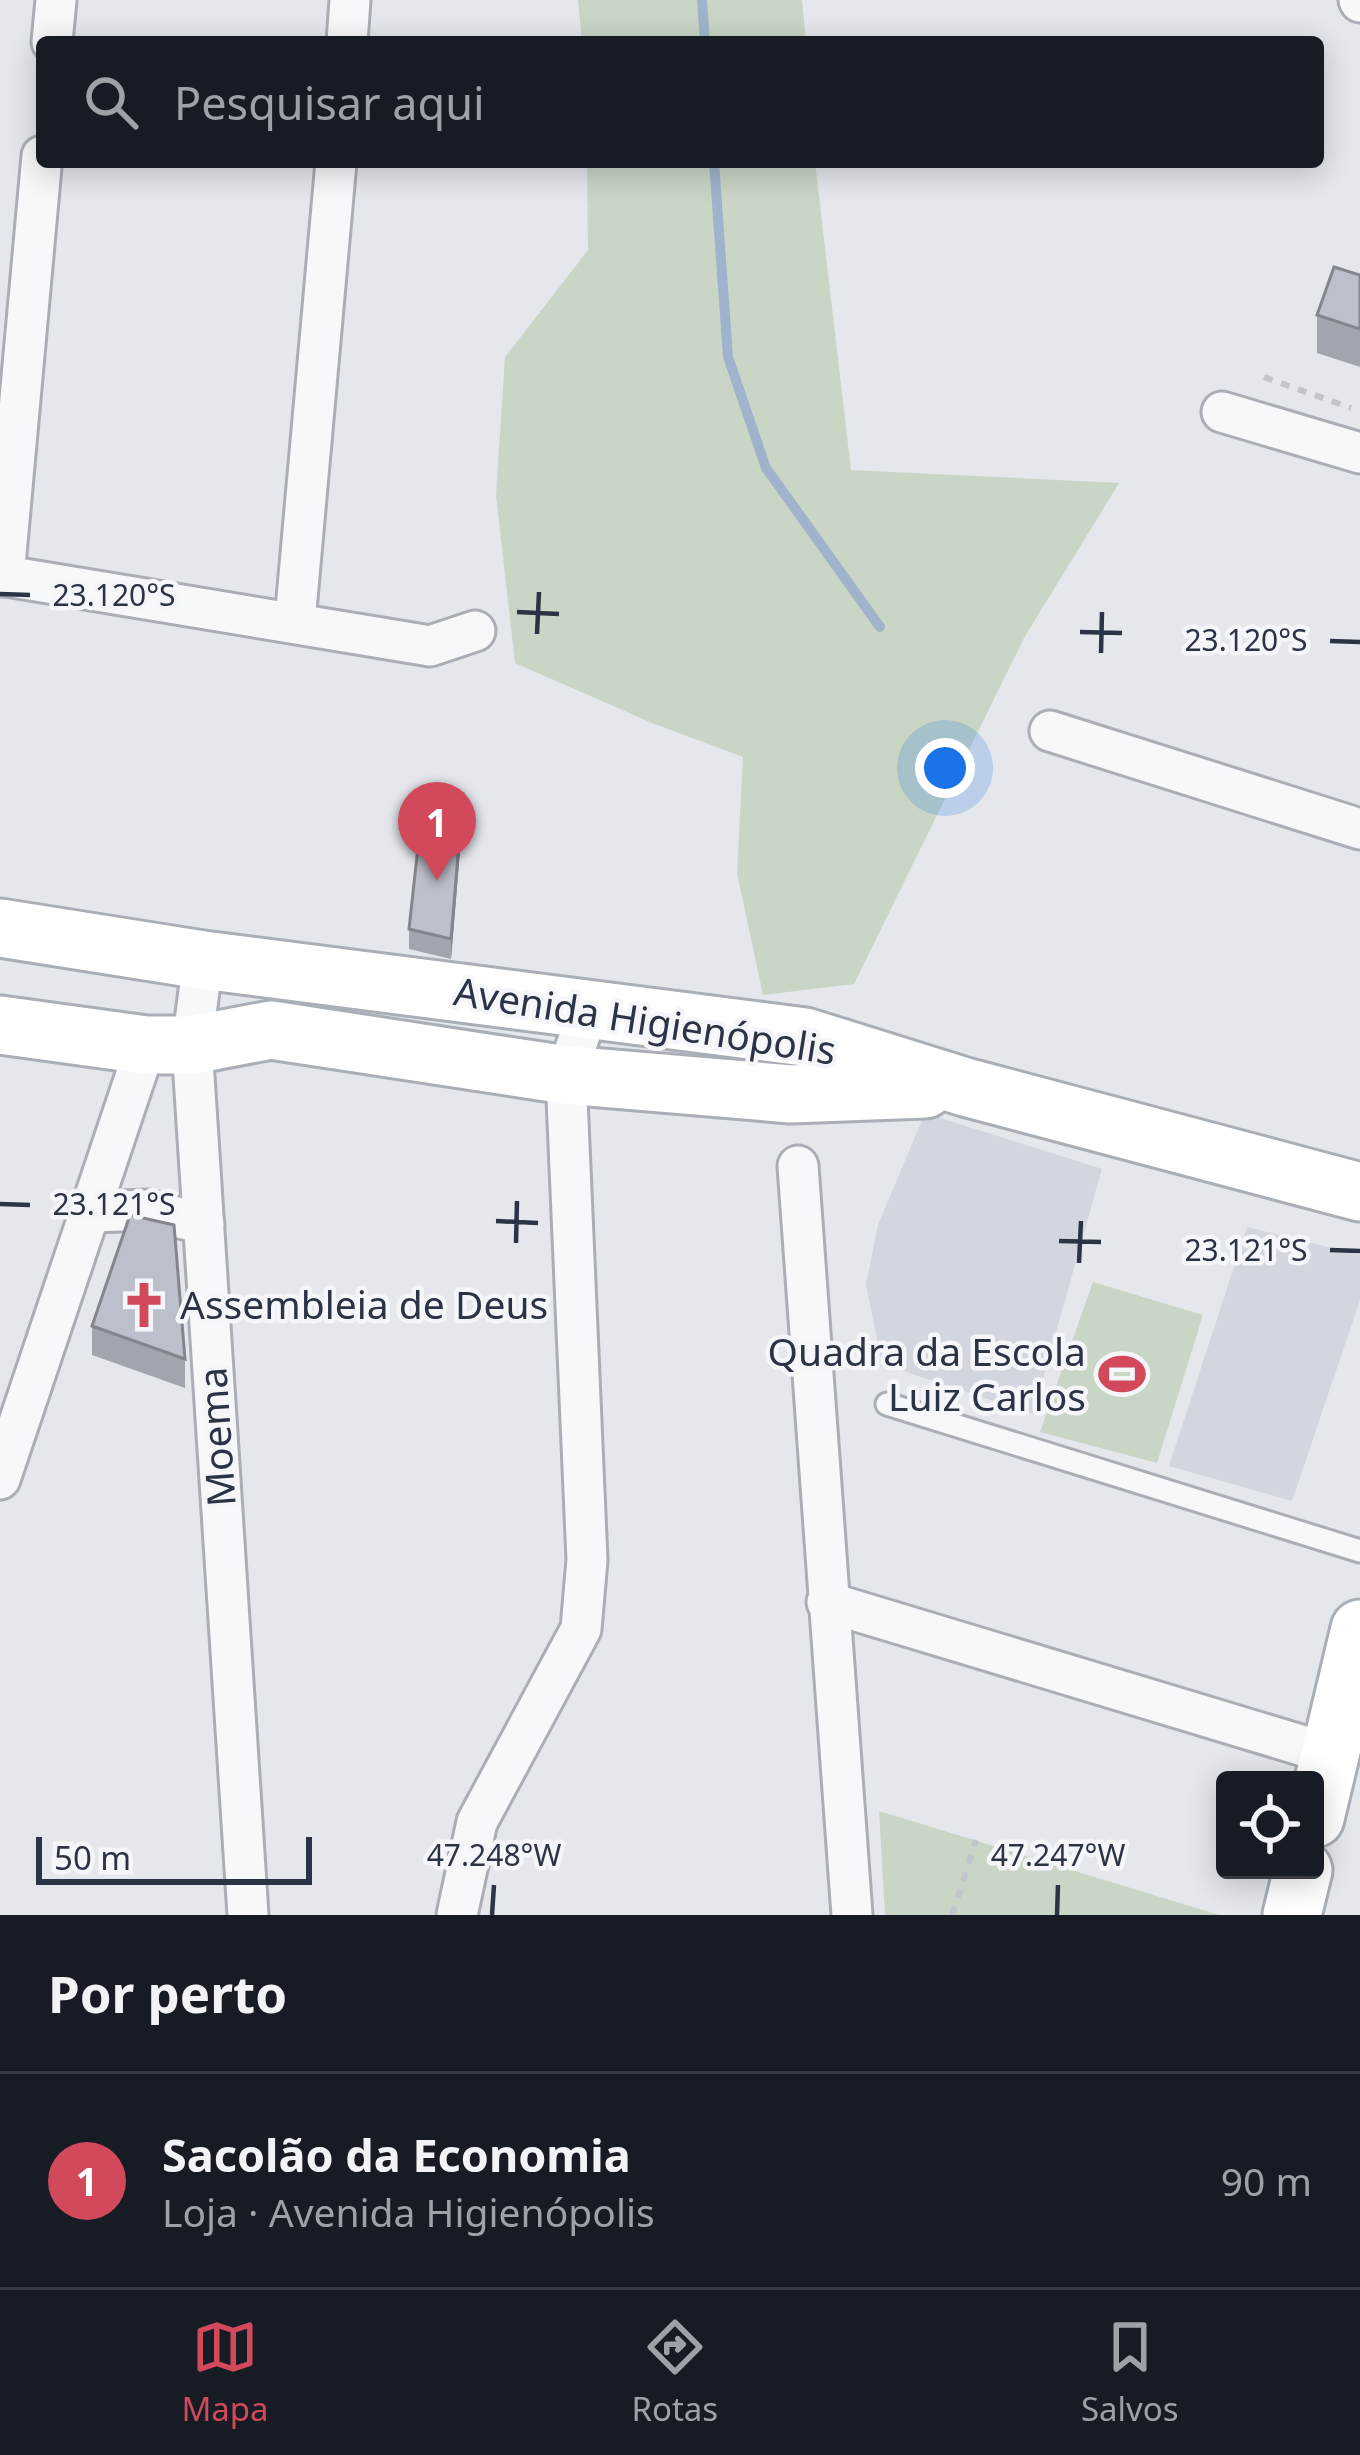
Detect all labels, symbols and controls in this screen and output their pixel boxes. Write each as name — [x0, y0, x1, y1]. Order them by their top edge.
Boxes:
search box — [36, 36, 1324, 168]
icon: search — [78, 69, 144, 135]
text: Pesquisar aqui — [174, 72, 485, 133]
text: 23.120°S — [52, 574, 176, 615]
text: 23.120°S — [1184, 619, 1308, 660]
your location — [915, 738, 975, 798]
pin: 1 — [398, 782, 476, 881]
street label: Avenida Higienópolis — [450, 963, 840, 1076]
text: 23.121°S — [52, 1183, 176, 1224]
text: 23.121°S — [1184, 1229, 1308, 1270]
place label: Assembleia de Deus — [180, 1277, 548, 1330]
church icon: Assembleia de Deus — [119, 1280, 169, 1330]
place label: Quadra da Escola Luiz Carlos — [768, 1324, 1086, 1422]
sports icon: Quadra da Escola Luiz Carlos — [1097, 1349, 1147, 1399]
street label: Moema — [184, 1366, 247, 1508]
map controls — [1216, 1771, 1324, 1879]
button: locate — [1216, 1771, 1324, 1879]
scale bar — [36, 1831, 312, 1884]
text: 47.248°W — [427, 1834, 561, 1875]
text: 47.247°W — [991, 1834, 1125, 1875]
text: 50 m — [54, 1835, 131, 1880]
text: Por perto — [48, 1958, 287, 2028]
text: Sacolão da Economia — [162, 2124, 631, 2185]
text: 1 — [76, 2154, 98, 2207]
text: 90 m — [1221, 2154, 1312, 2207]
text: Loja · Avenida Higienópolis — [162, 2185, 655, 2238]
tab: Mapa — [181, 2314, 269, 2431]
tab: Rotas — [631, 2314, 718, 2431]
tab: Salvos — [1081, 2314, 1179, 2431]

